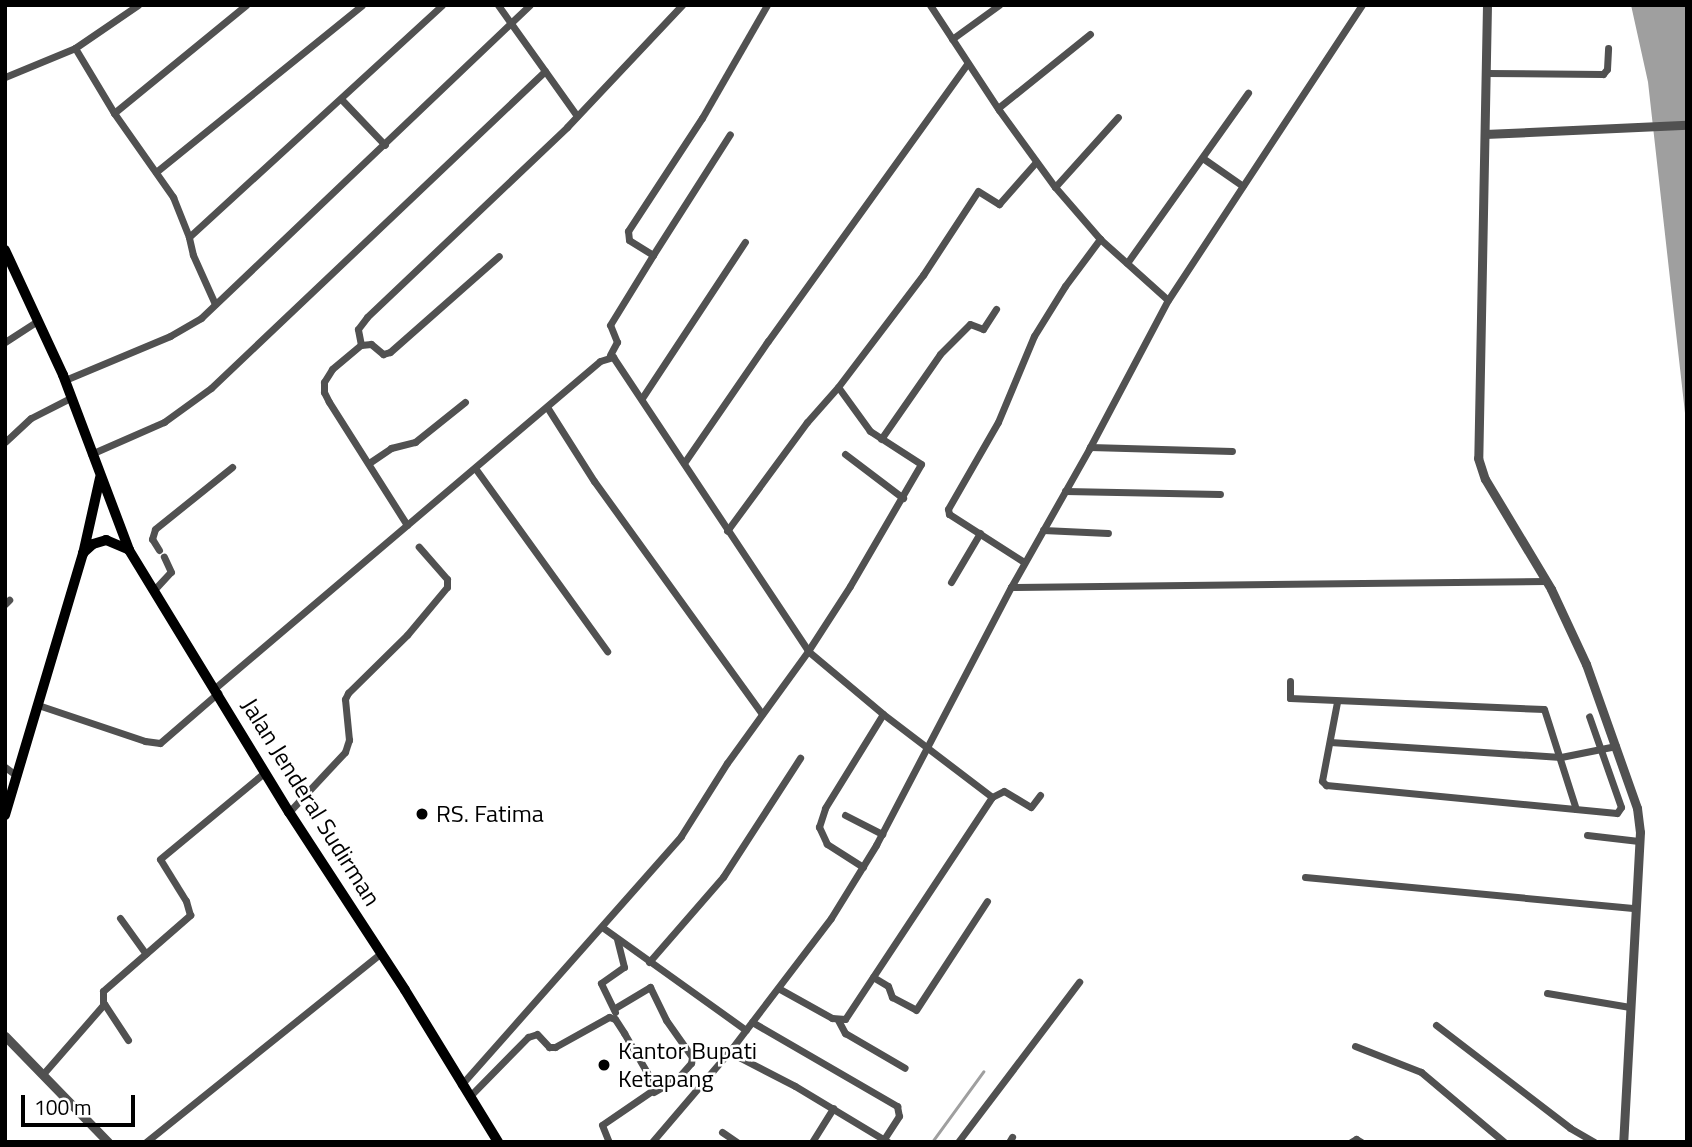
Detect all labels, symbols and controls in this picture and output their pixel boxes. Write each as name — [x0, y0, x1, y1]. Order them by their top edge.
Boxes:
street label: Jalan Jenderal Sudirman — [235, 693, 387, 911]
place label: RS. Fatima — [436, 800, 544, 828]
marker: RS. Fatima — [414, 806, 430, 822]
place label: Kantor Bupati Ketapang — [618, 1037, 757, 1093]
marker: Kantor Bupati Ketapang — [596, 1057, 612, 1073]
scale bar — [24, 1080, 138, 1124]
text: 100 m — [34, 1091, 91, 1123]

